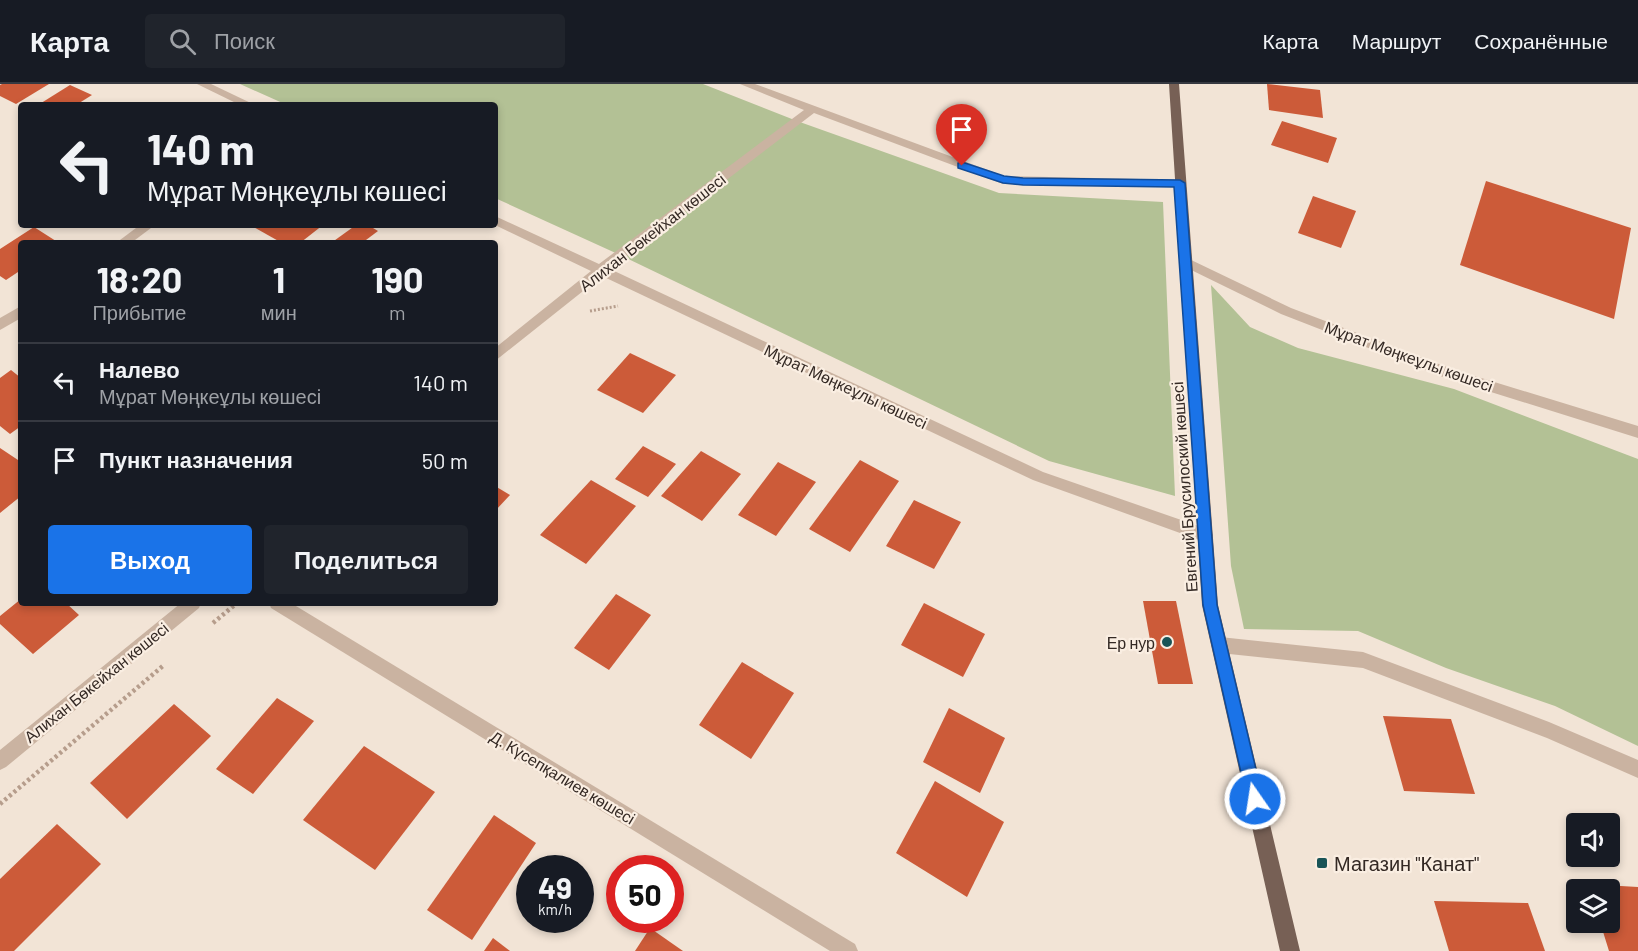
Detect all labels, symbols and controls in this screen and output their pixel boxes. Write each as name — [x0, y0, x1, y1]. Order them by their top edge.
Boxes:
search box — [145, 14, 565, 68]
text: Карта — [30, 24, 109, 58]
icon: search — [166, 25, 199, 58]
text: Поиск — [214, 27, 275, 53]
text: Карта — [1263, 28, 1319, 53]
text: Маршрут — [1352, 28, 1441, 53]
text: Сохранённые — [1474, 28, 1608, 53]
pin — [936, 104, 987, 166]
icon: arrive — [945, 113, 978, 146]
text: 140 m — [147, 123, 255, 173]
icon: left — [48, 126, 126, 204]
street label: Алихан Бөкейхан көшесі — [575, 169, 729, 295]
text: Мұрат Мөңкеұлы көшесі — [147, 174, 447, 206]
text: 18:20 — [96, 257, 182, 300]
text: 1 — [272, 257, 285, 300]
text: 190 — [371, 257, 424, 300]
text: Прибытие — [92, 300, 186, 324]
text: мин — [261, 300, 297, 324]
text: m — [389, 300, 406, 324]
street label: Мұрат Мөңкеұлы көшесі — [1322, 317, 1496, 395]
street label: Мұрат Мөңкеұлы көшесі — [761, 340, 931, 432]
text: Налево — [99, 356, 180, 382]
icon: left — [48, 366, 81, 399]
text: 140 m — [413, 369, 468, 395]
street label: Евгений Брусилоский көшесі — [1167, 381, 1201, 593]
text: Мұрат Мөңкеұлы көшесі — [99, 384, 321, 408]
icon: arrive — [48, 444, 81, 477]
text: Пункт назначения — [99, 446, 293, 472]
text: 50 m — [422, 447, 468, 473]
button: Выход — [48, 525, 252, 594]
button: Поделиться — [264, 525, 468, 594]
street label: Алихан Бөкейхан көшесі — [20, 618, 172, 746]
place label: Ер нур — [1107, 633, 1155, 652]
marker: Ер нур — [1160, 635, 1174, 649]
street label: Д. Күсепқалиев көшесі — [487, 726, 639, 828]
position arrow — [1223, 767, 1287, 831]
map controls — [1566, 813, 1620, 933]
button: sound — [1566, 813, 1620, 867]
place label: Магазин "Канат" — [1334, 851, 1479, 875]
speed limit sign: 50 — [606, 855, 684, 933]
marker: Магазин "Канат" — [1315, 856, 1329, 870]
text: 49 — [538, 869, 572, 905]
button: layers — [1566, 879, 1620, 933]
text: km/h — [538, 900, 572, 918]

